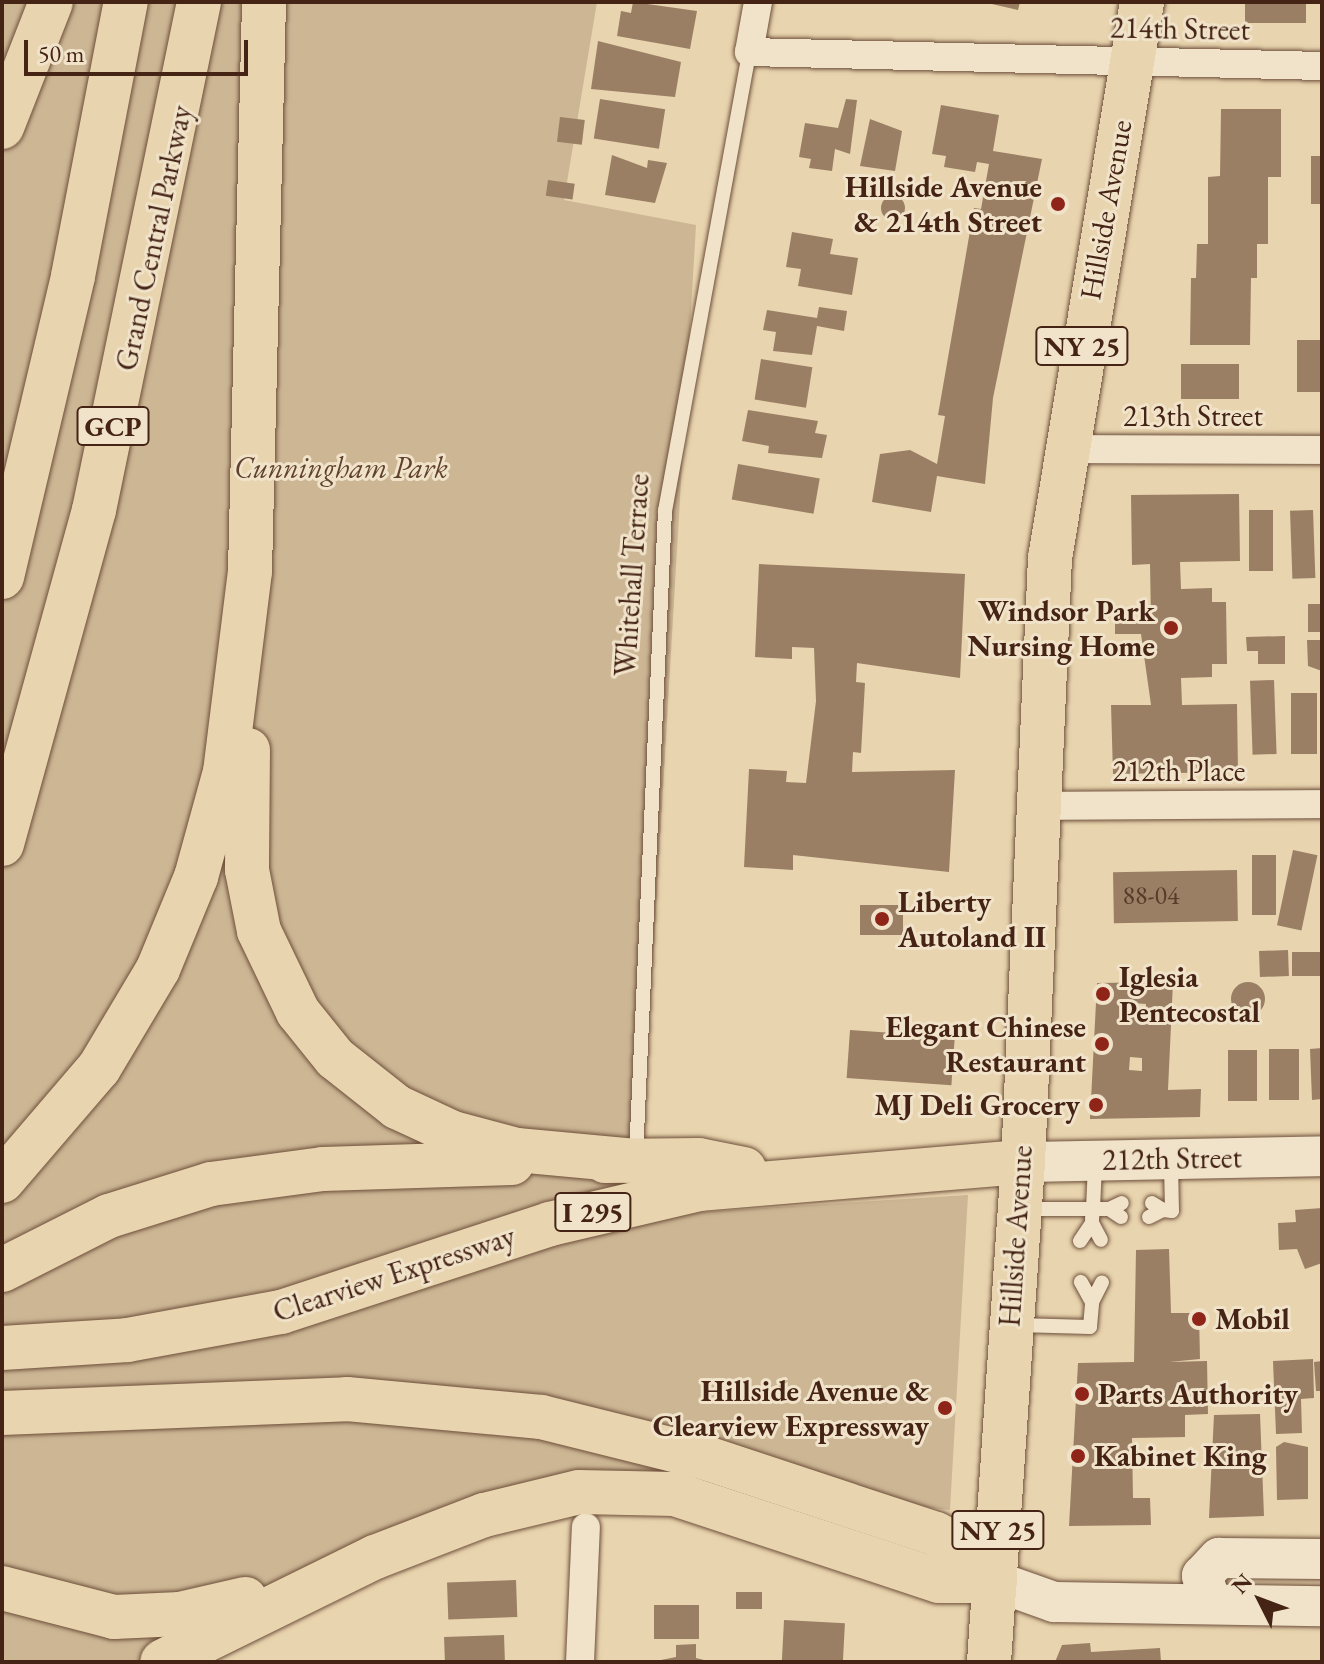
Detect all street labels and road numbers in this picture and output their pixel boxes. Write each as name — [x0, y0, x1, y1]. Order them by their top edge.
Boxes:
street label: 214th Street — [1110, 10, 1250, 48]
street label: Grand Central Parkway — [108, 102, 200, 374]
street label: Hillside Avenue — [1072, 117, 1140, 303]
road number: NY 25 — [1034, 322, 1130, 370]
street label: 213th Street — [1123, 398, 1263, 434]
road number: GCP — [75, 402, 151, 450]
street label: Whitehall Terrace — [607, 472, 657, 678]
street label: 212th Place — [1112, 753, 1246, 789]
street label: 212th Street — [1102, 1140, 1242, 1178]
street label: Hillside Avenue — [992, 1144, 1040, 1328]
road number: I 295 — [553, 1188, 633, 1236]
street label: Clearview Expressway — [268, 1218, 520, 1330]
road number: NY 25 — [950, 1506, 1046, 1554]

